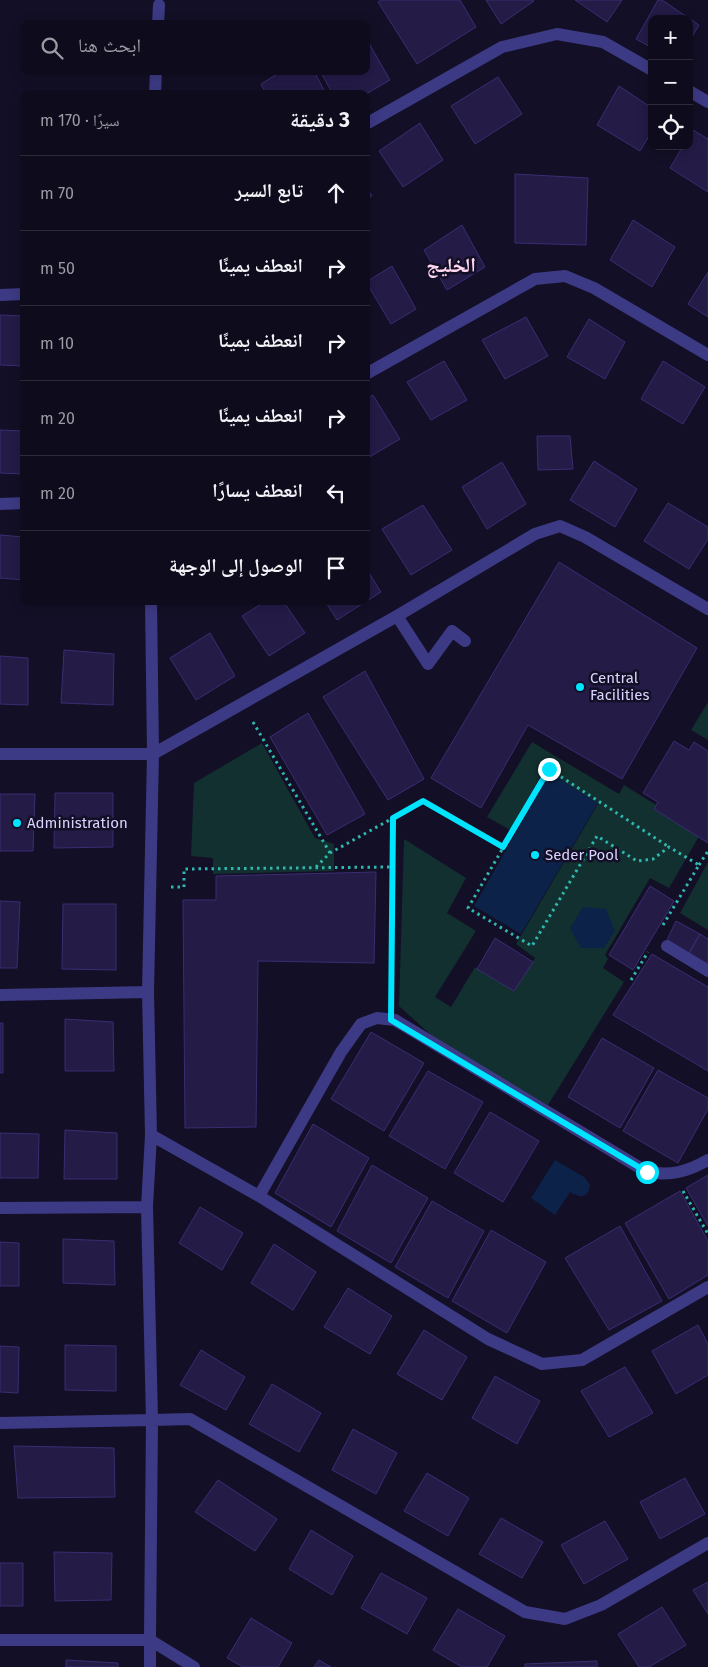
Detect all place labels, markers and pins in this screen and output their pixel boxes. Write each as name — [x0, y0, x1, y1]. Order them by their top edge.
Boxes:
place label: Central Facilities — [590, 669, 649, 704]
marker: Central Facilities — [574, 681, 586, 693]
place label: Administration — [27, 814, 128, 832]
marker: Administration — [11, 817, 23, 829]
place label: Seder Pool — [545, 846, 619, 864]
marker: Seder Pool — [529, 849, 541, 861]

